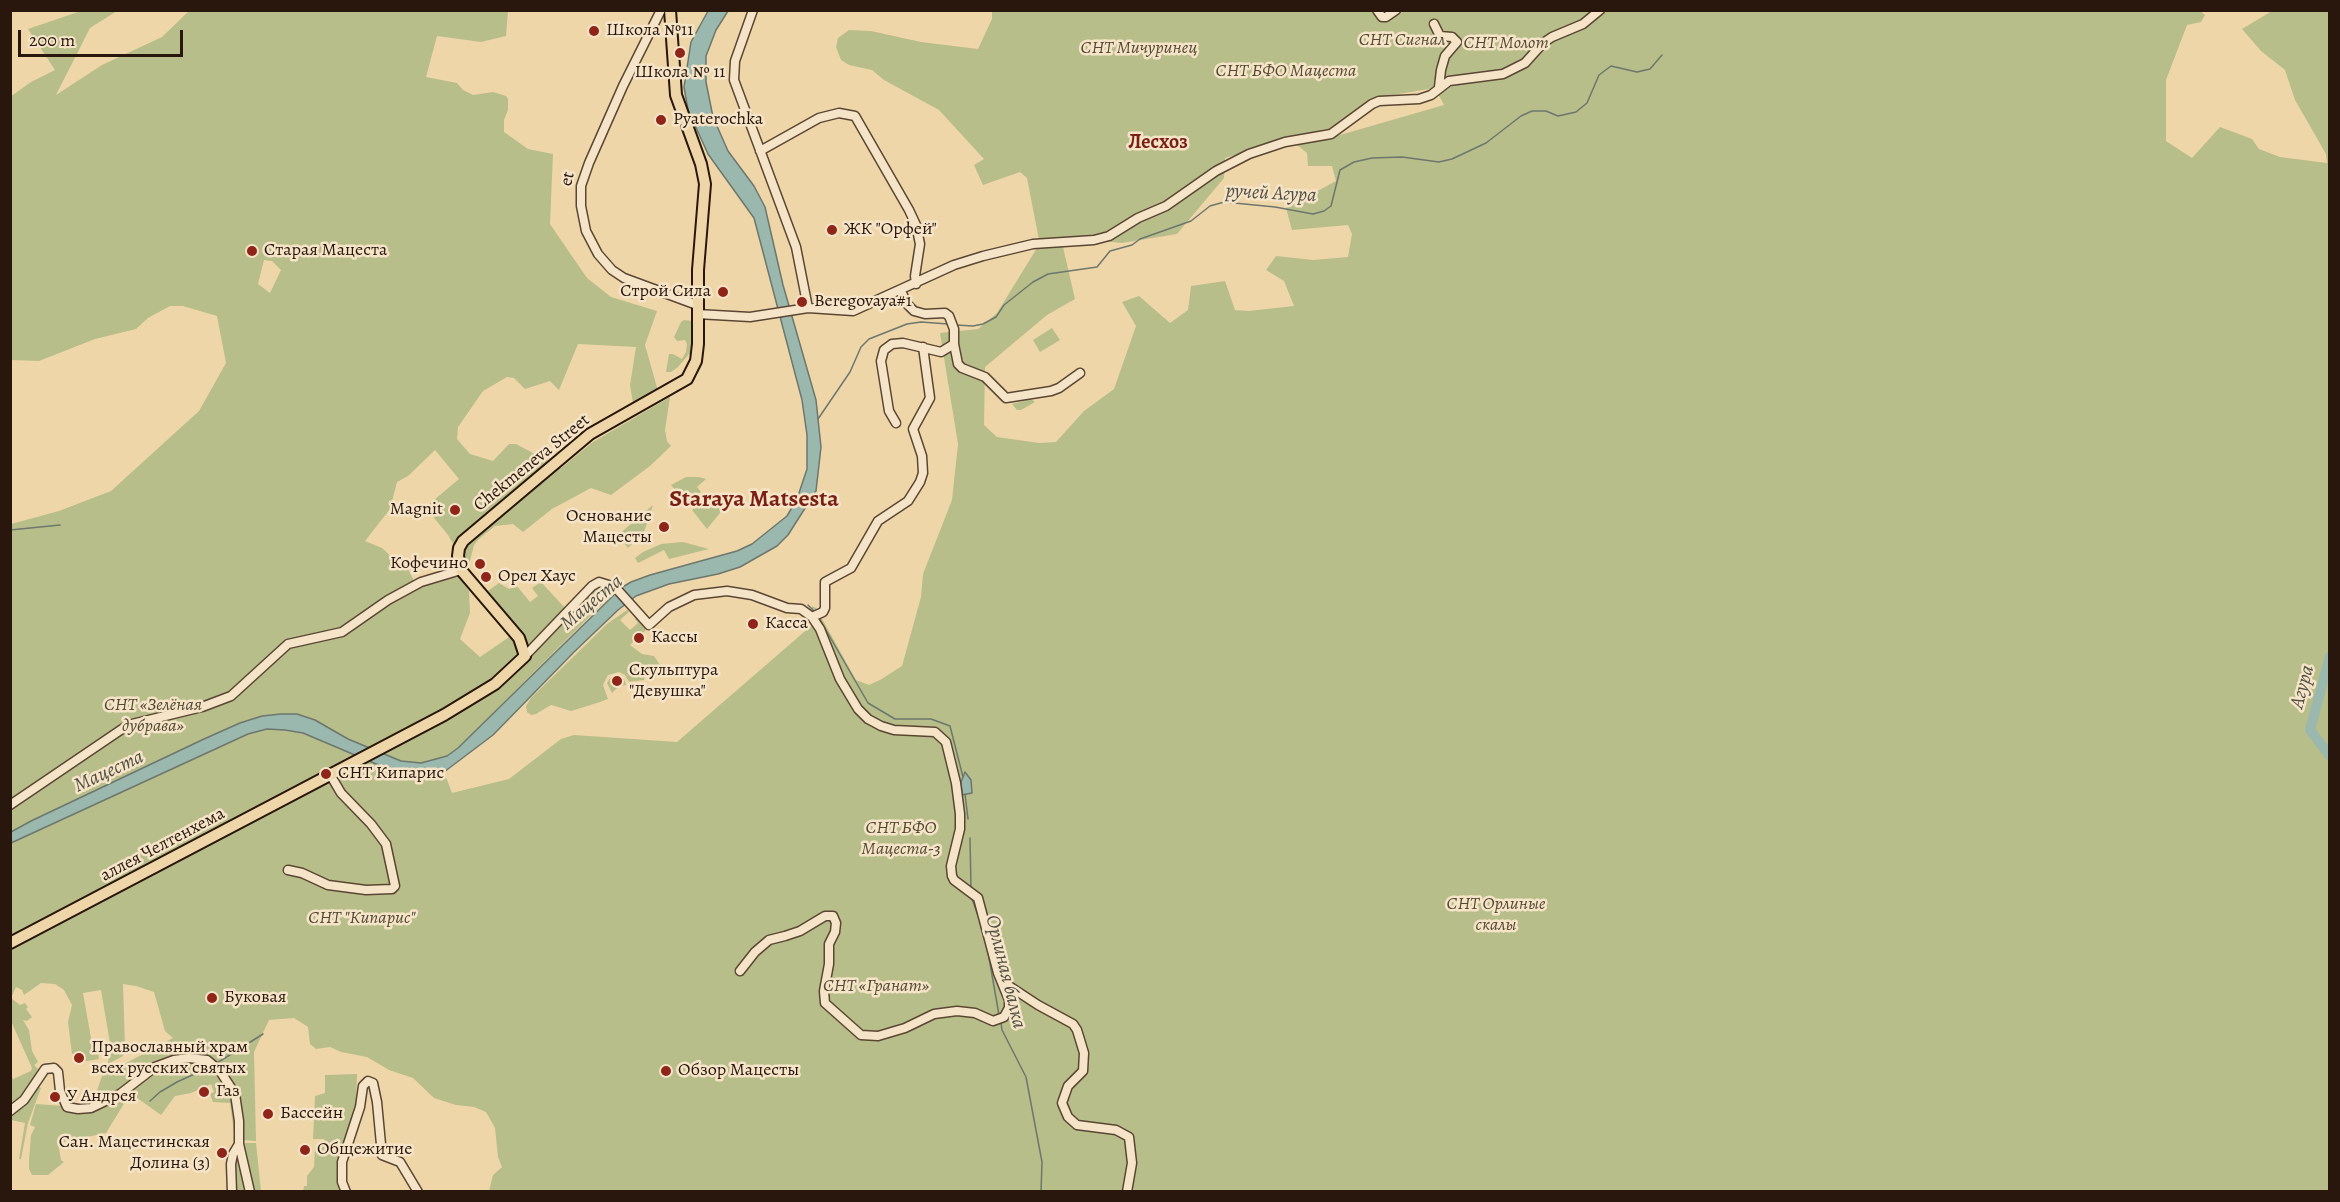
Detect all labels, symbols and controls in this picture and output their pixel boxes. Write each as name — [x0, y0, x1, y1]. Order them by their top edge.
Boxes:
scale bar — [21, 18, 186, 56]
place label: Школа №11 — [606, 20, 693, 42]
marker: Школа №11 — [587, 24, 601, 38]
text: 200 m — [29, 28, 75, 52]
park label: СНТ Сигнал — [1359, 30, 1445, 52]
park label: СНТ Молот — [1463, 33, 1549, 55]
park label: СНТ Мичуринец — [1081, 38, 1197, 60]
marker: Школа № 11 — [673, 46, 687, 60]
park label: СНТ БФО Мацеста — [1216, 61, 1356, 83]
place label: Школа № 11 — [635, 62, 725, 84]
place label: Pyaterochka — [673, 109, 763, 131]
marker: Pyaterochka — [654, 113, 668, 127]
district label: Лесхоз — [1128, 131, 1188, 155]
street label: et — [556, 170, 580, 188]
water label: ручей Агура — [1225, 180, 1317, 208]
place label: ЖК "Орфей" — [844, 219, 937, 241]
marker: ЖК "Орфей" — [825, 223, 839, 237]
place label: Старая Мацеста — [264, 240, 387, 262]
marker: Старая Мацеста — [245, 244, 259, 258]
place label: Строй Сила — [620, 281, 711, 303]
marker: Строй Сила — [716, 285, 730, 299]
place label: Beregovaya#1 — [814, 291, 912, 313]
marker: Beregovaya#1 — [795, 295, 809, 309]
street label: Chekmeneva Street — [470, 410, 594, 516]
district label: Staraya Matsesta — [669, 486, 839, 514]
place label: Magnit — [390, 499, 443, 521]
marker: Magnit — [448, 503, 462, 517]
place label: Основание Мацесты — [566, 506, 652, 548]
marker: Основание Мацесты — [657, 520, 671, 534]
place label: Кофечино — [390, 553, 468, 575]
marker: Кофечино — [473, 557, 487, 571]
place label: Орел Хаус — [498, 566, 576, 588]
marker: Орел Хаус — [479, 570, 493, 584]
water label: Мацеста — [556, 570, 628, 636]
place label: Касса — [765, 613, 808, 635]
marker: Касса — [746, 617, 760, 631]
place label: Кассы — [651, 627, 698, 649]
marker: Кассы — [632, 631, 646, 645]
place label: Скульптура "Девушка" — [629, 660, 718, 702]
water label: Агура — [2286, 663, 2320, 711]
marker: Скульптура "Девушка" — [610, 674, 624, 688]
park label: СНТ «Зелёная дубрава» — [104, 695, 202, 738]
water label: Мацеста — [70, 745, 148, 799]
place label: СНТ Кипарис — [338, 763, 444, 785]
marker: СНТ Кипарис — [319, 767, 333, 781]
street label: аллея Челтенхема — [97, 803, 229, 887]
park label: СНТ БФО Мацеста-3 — [861, 818, 941, 860]
park label: СНТ Орлиные скалы — [1447, 894, 1545, 936]
park label: СНТ "Кипарис" — [308, 908, 416, 930]
water label: Орлиная балка — [979, 913, 1031, 1031]
park label: СНТ «Гранат» — [823, 976, 929, 998]
place label: Буковая — [224, 987, 287, 1009]
marker: Буковая — [205, 991, 219, 1005]
place label: Православный храм всех русских святых — [91, 1037, 248, 1080]
marker: Православный храм всех русских святых — [72, 1051, 86, 1065]
place label: Обзор Мацесты — [678, 1060, 799, 1082]
marker: Обзор Мацесты — [659, 1064, 673, 1078]
place label: Газ — [216, 1081, 240, 1103]
marker: Газ — [197, 1085, 211, 1099]
place label: У Андрея — [67, 1086, 136, 1108]
marker: У Андрея — [48, 1090, 62, 1104]
place label: Бассейн — [280, 1103, 343, 1125]
marker: Бассейн — [261, 1107, 275, 1121]
place label: Сан. Мацестинская Долина (3) — [59, 1132, 210, 1174]
place label: Общежитие — [317, 1139, 412, 1161]
marker: Общежитие — [298, 1143, 312, 1157]
marker: Сан. Мацестинская Долина (3) — [215, 1146, 229, 1160]

